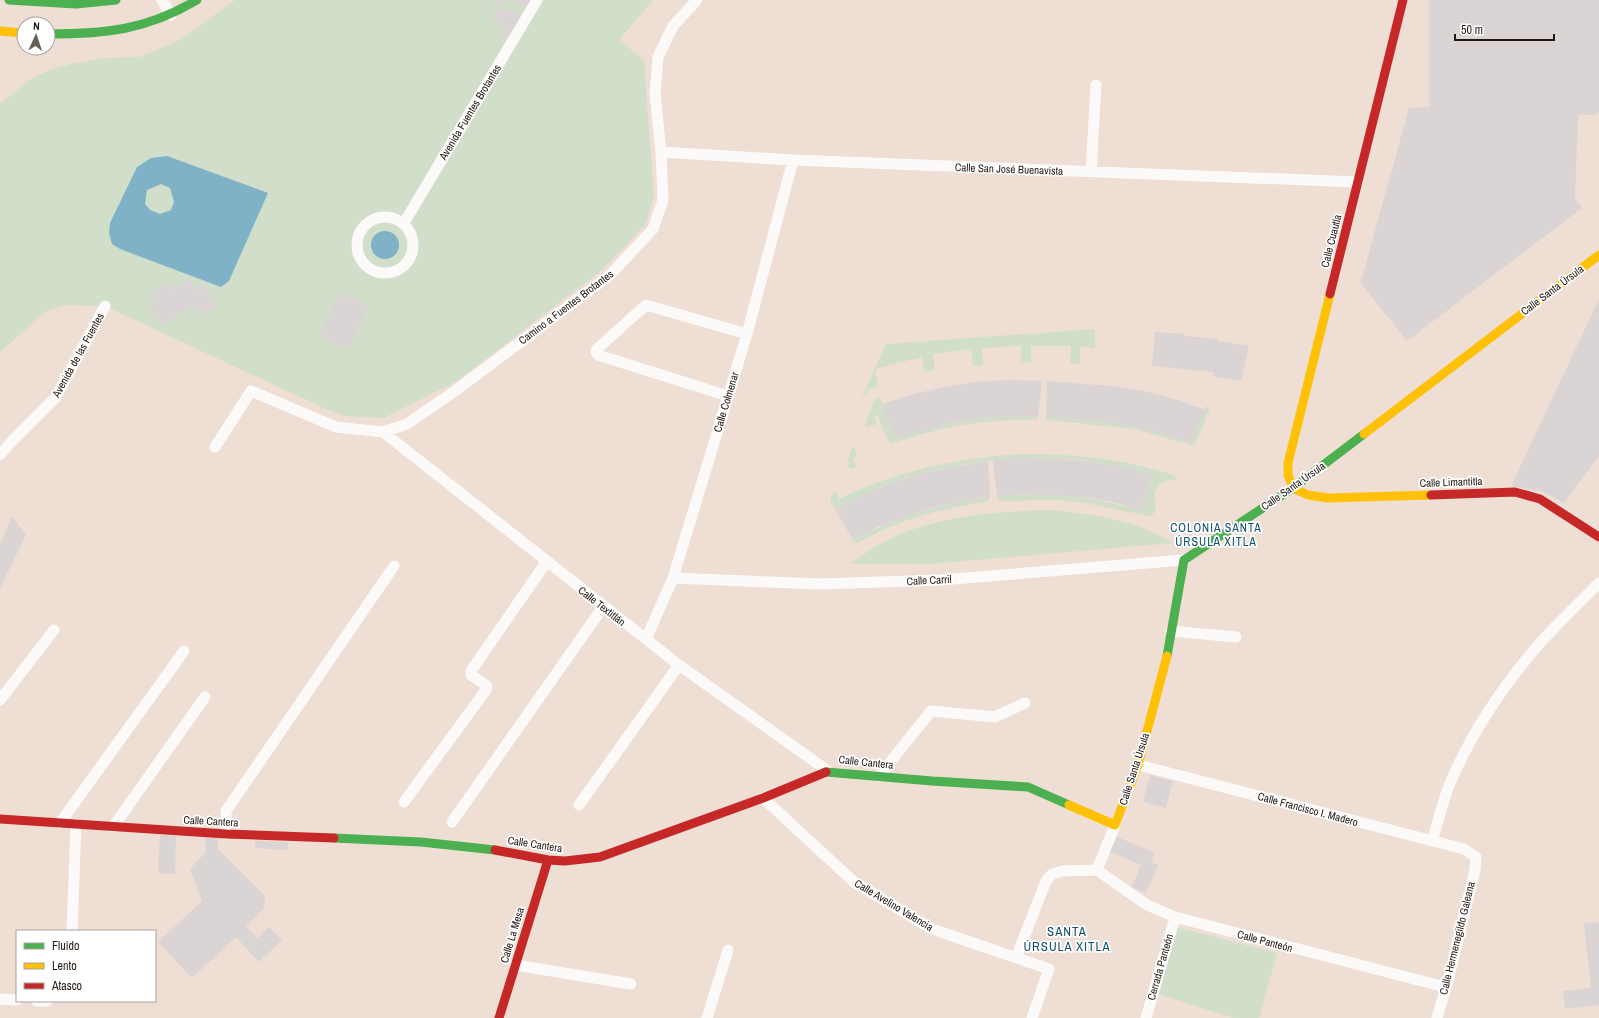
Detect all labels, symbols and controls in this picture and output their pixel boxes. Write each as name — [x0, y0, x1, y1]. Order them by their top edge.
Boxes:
north arrow — [16, 16, 56, 56]
scale bar — [1455, 16, 1554, 42]
text: N — [33, 19, 40, 33]
text: 50 m — [1461, 22, 1483, 38]
street label: Avenida Fuentes Brotantes — [435, 61, 504, 163]
street label: Calle San José Buenavista — [955, 160, 1063, 178]
street label: Calle Cuautla — [1318, 213, 1344, 269]
street label: Calle Santa Úrsula — [1518, 262, 1586, 318]
street label: Camino a Fuentes Brotantes — [516, 266, 617, 347]
street label: Avenida de las Fuentes — [48, 310, 107, 401]
street label: Calle Colmenar — [710, 370, 742, 434]
street label: Calle Santa Úrsula — [1258, 459, 1328, 513]
street label: Calle Limantitla — [1419, 474, 1483, 490]
district label: COLONIA SANTA ÚRSULA XITLA — [1170, 520, 1262, 550]
street label: Calle Carril — [906, 572, 952, 588]
street label: Calle Textitlán — [575, 583, 629, 629]
street label: Calle Santa Úrsula — [1116, 731, 1152, 807]
street label: Calle Cantera — [838, 752, 894, 772]
street label: Calle Francisco I. Madero — [1256, 789, 1360, 829]
street label: Calle Cantera — [183, 813, 239, 829]
street label: Calle Cantera — [507, 833, 563, 855]
street label: Calle Avelino Valencia — [852, 876, 936, 934]
street label: Calle Hermenegildo Galeana — [1436, 880, 1478, 996]
street label: Calle La Mesa — [497, 905, 527, 965]
district label: SANTA ÚRSULA XITLA — [1023, 923, 1111, 955]
street label: Calle Panteón — [1236, 927, 1294, 955]
legend — [16, 930, 156, 1002]
street label: Cerrada Panteón — [1144, 932, 1176, 1002]
text: Fluido — [52, 938, 79, 954]
text: Lento — [52, 958, 77, 974]
text: Atasco — [51, 978, 82, 994]

